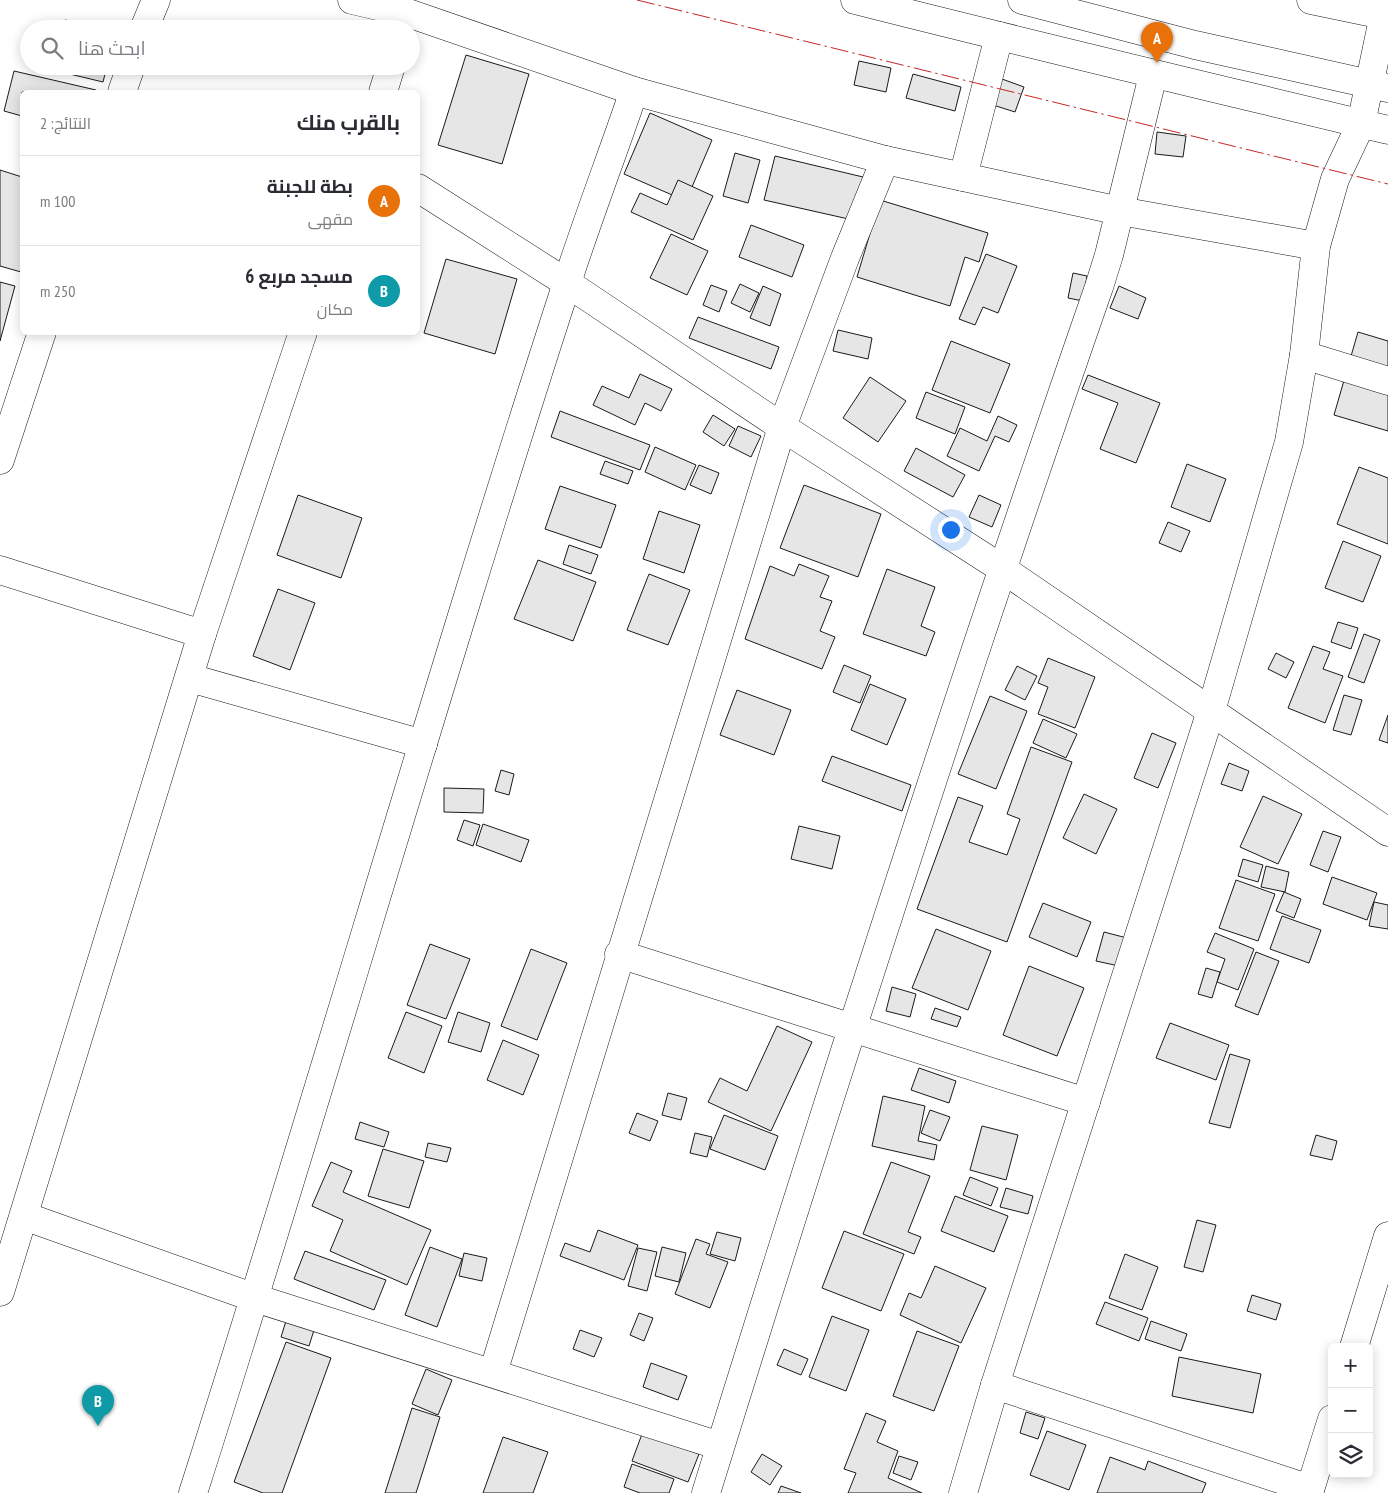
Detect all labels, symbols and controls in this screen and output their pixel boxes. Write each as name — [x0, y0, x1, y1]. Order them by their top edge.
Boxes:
search box — [20, 20, 420, 75]
pin: A — [1141, 22, 1173, 63]
icon: search — [38, 34, 66, 62]
text: ابحث هنا — [78, 36, 146, 60]
text: بالقرب منك — [297, 109, 400, 136]
text: النتائج: 2 — [40, 113, 91, 133]
text: بطة للجبنة — [267, 174, 353, 198]
text: 100 m — [40, 191, 75, 211]
text: A — [380, 191, 388, 211]
text: مقهى — [308, 209, 353, 229]
text: مسجد مربع 6 — [245, 264, 353, 288]
text: 250 m — [40, 281, 75, 301]
text: B — [380, 281, 388, 301]
text: مكان — [317, 299, 353, 319]
your location — [938, 517, 964, 543]
map controls — [1328, 1343, 1373, 1478]
button: + — [1328, 1343, 1373, 1388]
pin: B — [82, 1385, 114, 1426]
button: − — [1328, 1388, 1373, 1433]
button: layers — [1328, 1433, 1373, 1478]

